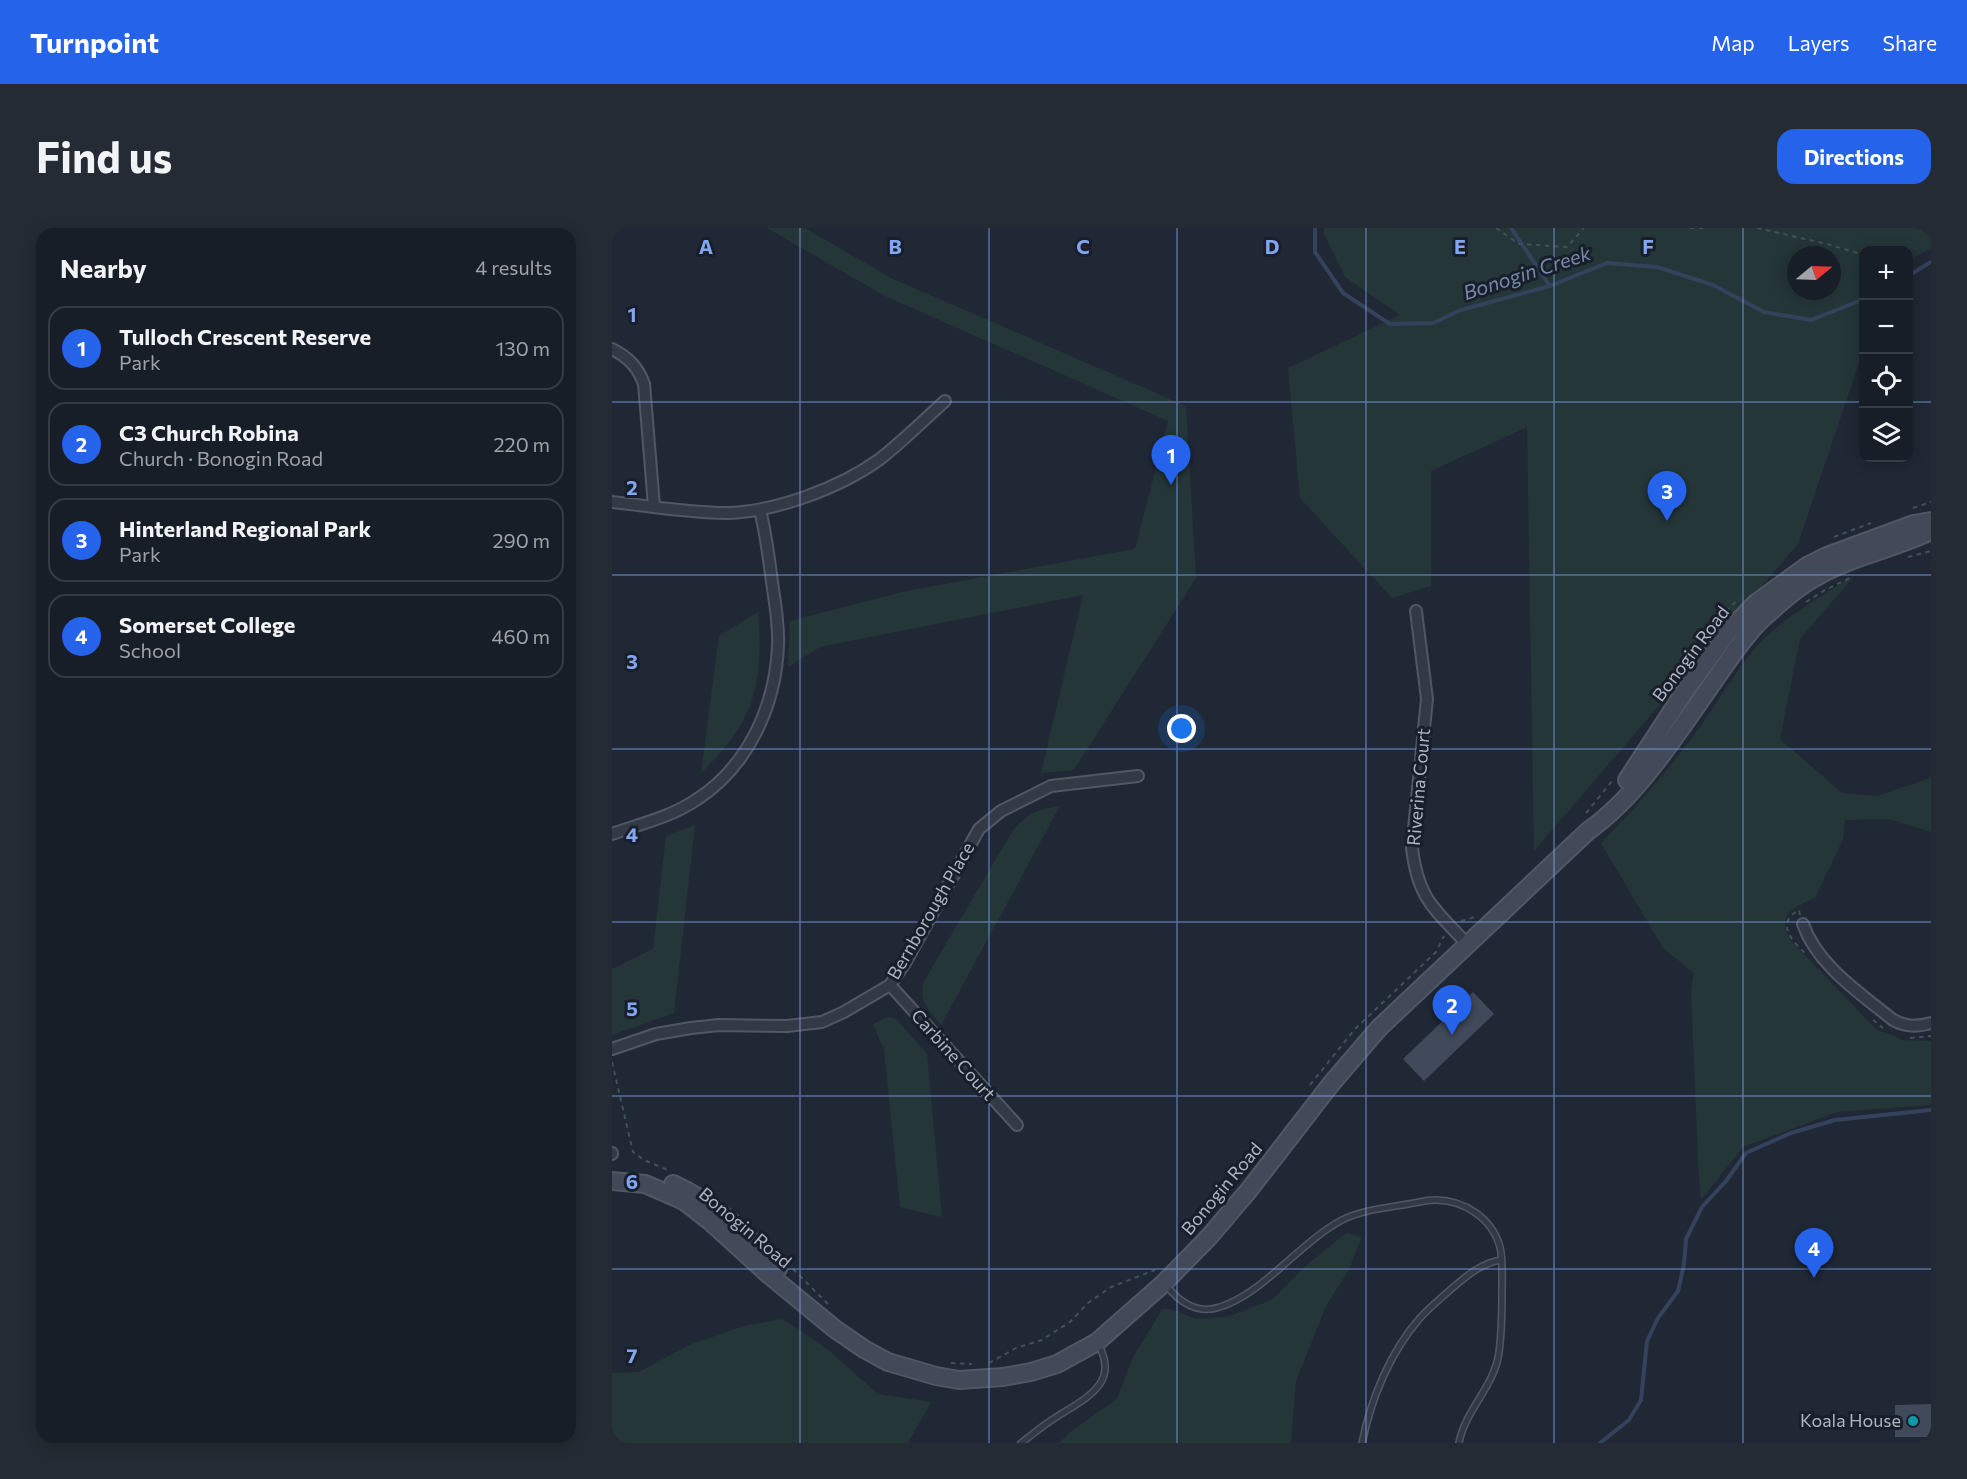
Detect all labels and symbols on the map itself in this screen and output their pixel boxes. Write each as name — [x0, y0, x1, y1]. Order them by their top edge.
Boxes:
text: A — [699, 234, 713, 258]
text: B — [888, 234, 902, 258]
text: C — [1076, 234, 1090, 258]
text: D — [1265, 234, 1279, 258]
text: E — [1454, 234, 1466, 258]
text: F — [1642, 234, 1654, 258]
water label: Bonogin Creek — [1460, 240, 1595, 304]
north arrow — [1787, 246, 1841, 300]
text: 1 — [627, 302, 637, 326]
pin: 1 — [1152, 436, 1190, 485]
pin: 3 — [1648, 472, 1686, 521]
text: 2 — [626, 475, 638, 499]
street label: Bonogin Road — [1647, 601, 1733, 705]
text: 3 — [626, 649, 638, 673]
your location — [1167, 714, 1196, 743]
street label: Riverina Court — [1402, 727, 1434, 847]
text: 4 — [626, 822, 638, 846]
street label: Bernborough Place — [882, 838, 978, 983]
pin: 2 — [1432, 986, 1472, 1035]
text: 5 — [626, 996, 638, 1020]
street label: Carbine Court — [907, 1004, 1000, 1104]
street label: Bonogin Road — [1176, 1138, 1266, 1239]
text: 6 — [626, 1169, 638, 1193]
street label: Bonogin Road — [695, 1182, 796, 1272]
pin: 4 — [1794, 1228, 1834, 1278]
text: 7 — [627, 1343, 638, 1367]
place label: Koala House — [1800, 1409, 1901, 1431]
marker: Koala House — [1906, 1414, 1920, 1428]

